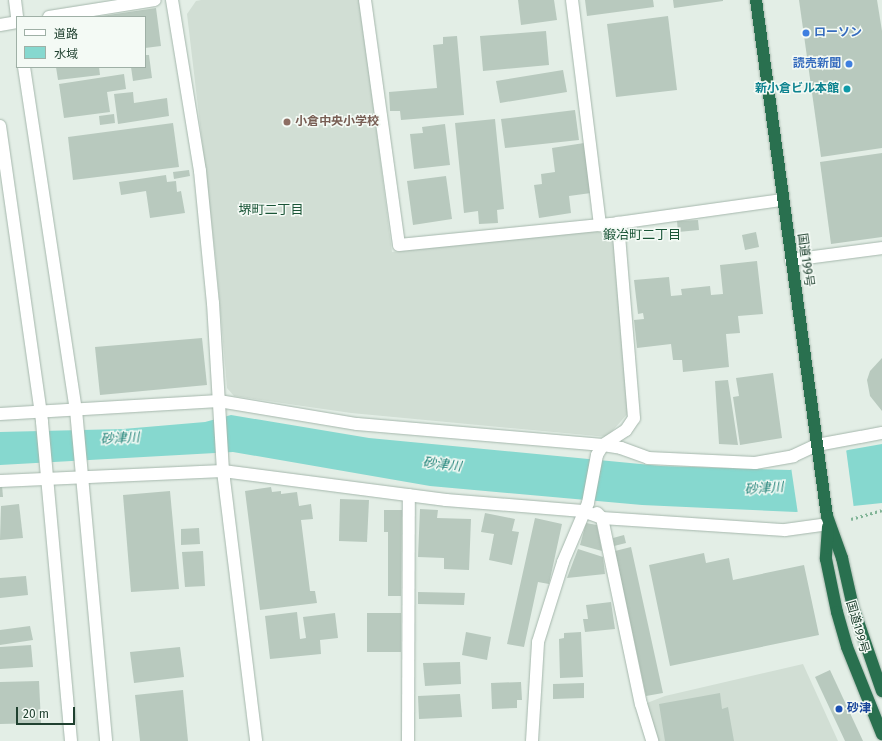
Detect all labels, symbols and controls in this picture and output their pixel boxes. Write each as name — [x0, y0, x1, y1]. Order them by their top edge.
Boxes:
legend — [16, 16, 146, 68]
place label: ローソン — [814, 26, 862, 40]
text: 道路 — [54, 27, 78, 41]
marker: ローソン — [801, 28, 811, 38]
text: 水域 — [54, 47, 78, 61]
place label: 読売新聞 — [793, 57, 841, 71]
marker: 読売新聞 — [844, 59, 854, 69]
place label: 新小倉ビル本館 — [755, 82, 839, 96]
marker: 新小倉ビル本館 — [842, 84, 852, 94]
place label: 小倉中央小学校 — [295, 115, 379, 129]
marker: 小倉中央小学校 — [282, 117, 292, 127]
district label: 堺町二丁目 — [239, 202, 303, 218]
district label: 鍛冶町二丁目 — [603, 227, 681, 243]
street label: 国道199号 — [794, 232, 816, 288]
water label: 砂津川 — [100, 430, 140, 448]
water label: 砂津川 — [422, 455, 462, 475]
water label: 砂津川 — [744, 480, 784, 498]
street label: 国道199号 — [843, 599, 871, 655]
scale bar — [18, 699, 77, 725]
place label: 砂津 — [847, 702, 871, 716]
marker: 砂津 — [834, 704, 844, 714]
text: 20 m — [23, 707, 49, 721]

